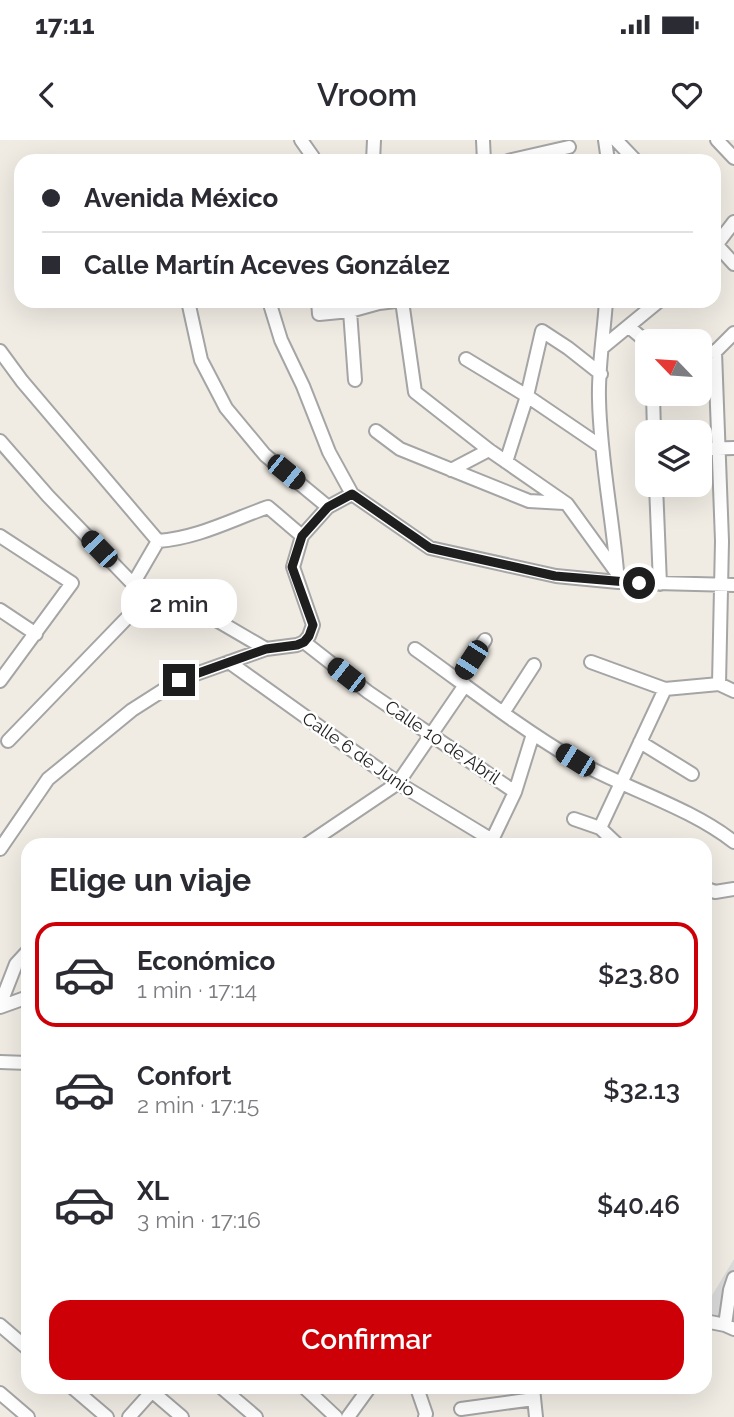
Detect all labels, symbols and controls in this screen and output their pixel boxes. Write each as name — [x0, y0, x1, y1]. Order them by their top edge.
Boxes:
text: 17:11 — [35, 10, 95, 40]
icon: back — [28, 76, 66, 114]
text: Vroom — [317, 76, 417, 113]
icon: heart — [668, 76, 706, 114]
text: Avenida México — [84, 183, 278, 213]
text: Calle Martín Aceves González — [84, 250, 450, 280]
north arrow — [635, 329, 712, 406]
map controls — [635, 329, 712, 497]
button: layers — [635, 420, 712, 497]
car — [264, 451, 309, 493]
car — [77, 527, 122, 571]
route start — [623, 567, 655, 599]
callout: 2 min — [121, 578, 237, 628]
text: 2 min — [150, 590, 208, 617]
car — [451, 637, 492, 683]
car — [323, 654, 370, 696]
route end — [163, 664, 195, 696]
street label: Calle 10 de Abril — [381, 696, 505, 788]
street label: Calle 6 de Junio — [299, 707, 420, 801]
car — [552, 740, 599, 780]
text: Elige un viaje — [49, 861, 251, 898]
icon: car — [53, 943, 116, 1006]
text: Económico — [137, 946, 275, 976]
text: $23.80 — [598, 960, 680, 990]
text: 1 min · 17:14 — [137, 976, 257, 1003]
icon: car — [53, 1058, 116, 1121]
text: Confort — [137, 1061, 231, 1091]
text: $32.13 — [603, 1075, 680, 1105]
text: 2 min · 17:15 — [137, 1091, 259, 1118]
icon: car — [53, 1173, 116, 1236]
text: XL — [137, 1176, 169, 1206]
text: $40.46 — [597, 1190, 680, 1220]
text: 3 min · 17:16 — [137, 1206, 261, 1233]
button: Confirmar — [49, 1300, 684, 1380]

